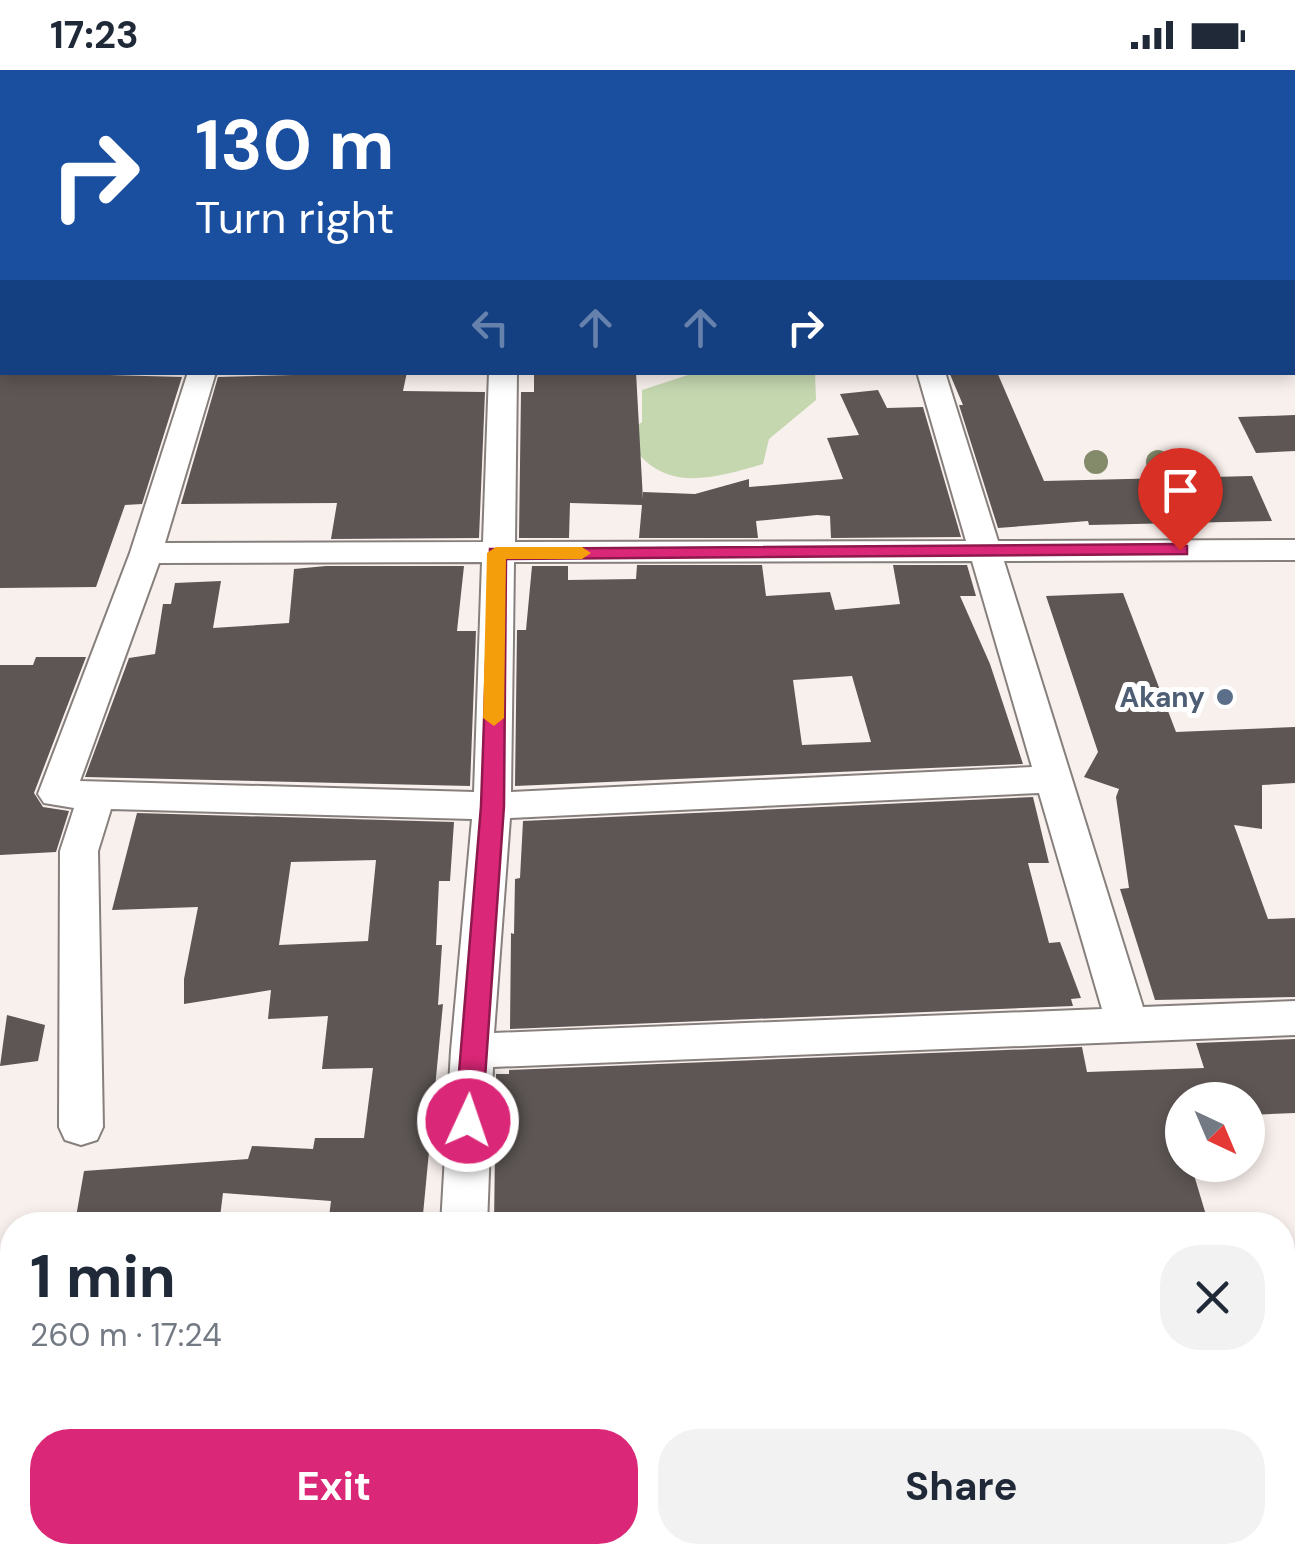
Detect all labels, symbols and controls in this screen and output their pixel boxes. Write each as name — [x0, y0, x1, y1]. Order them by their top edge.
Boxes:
text: 17:23 — [50, 10, 139, 60]
text: 130 m — [195, 100, 394, 191]
icon: right — [30, 110, 160, 240]
text: Turn right — [195, 188, 394, 247]
icon: left — [463, 300, 518, 355]
icon: ahead — [568, 300, 623, 355]
icon: ahead — [673, 300, 728, 355]
icon: right — [778, 300, 833, 355]
pin — [1138, 448, 1223, 551]
icon: arrive — [1153, 463, 1208, 518]
place label: Akany — [1119, 679, 1205, 716]
marker: Akany — [1214, 686, 1236, 708]
position arrow — [416, 1069, 520, 1173]
north arrow — [1165, 1082, 1265, 1182]
map controls — [1165, 1082, 1265, 1182]
text: 1 min — [30, 1237, 176, 1316]
button: close — [1160, 1245, 1265, 1350]
text: 260 m · 17:24 — [30, 1314, 222, 1356]
button: Exit — [30, 1429, 638, 1544]
button: Share — [658, 1429, 1265, 1544]

